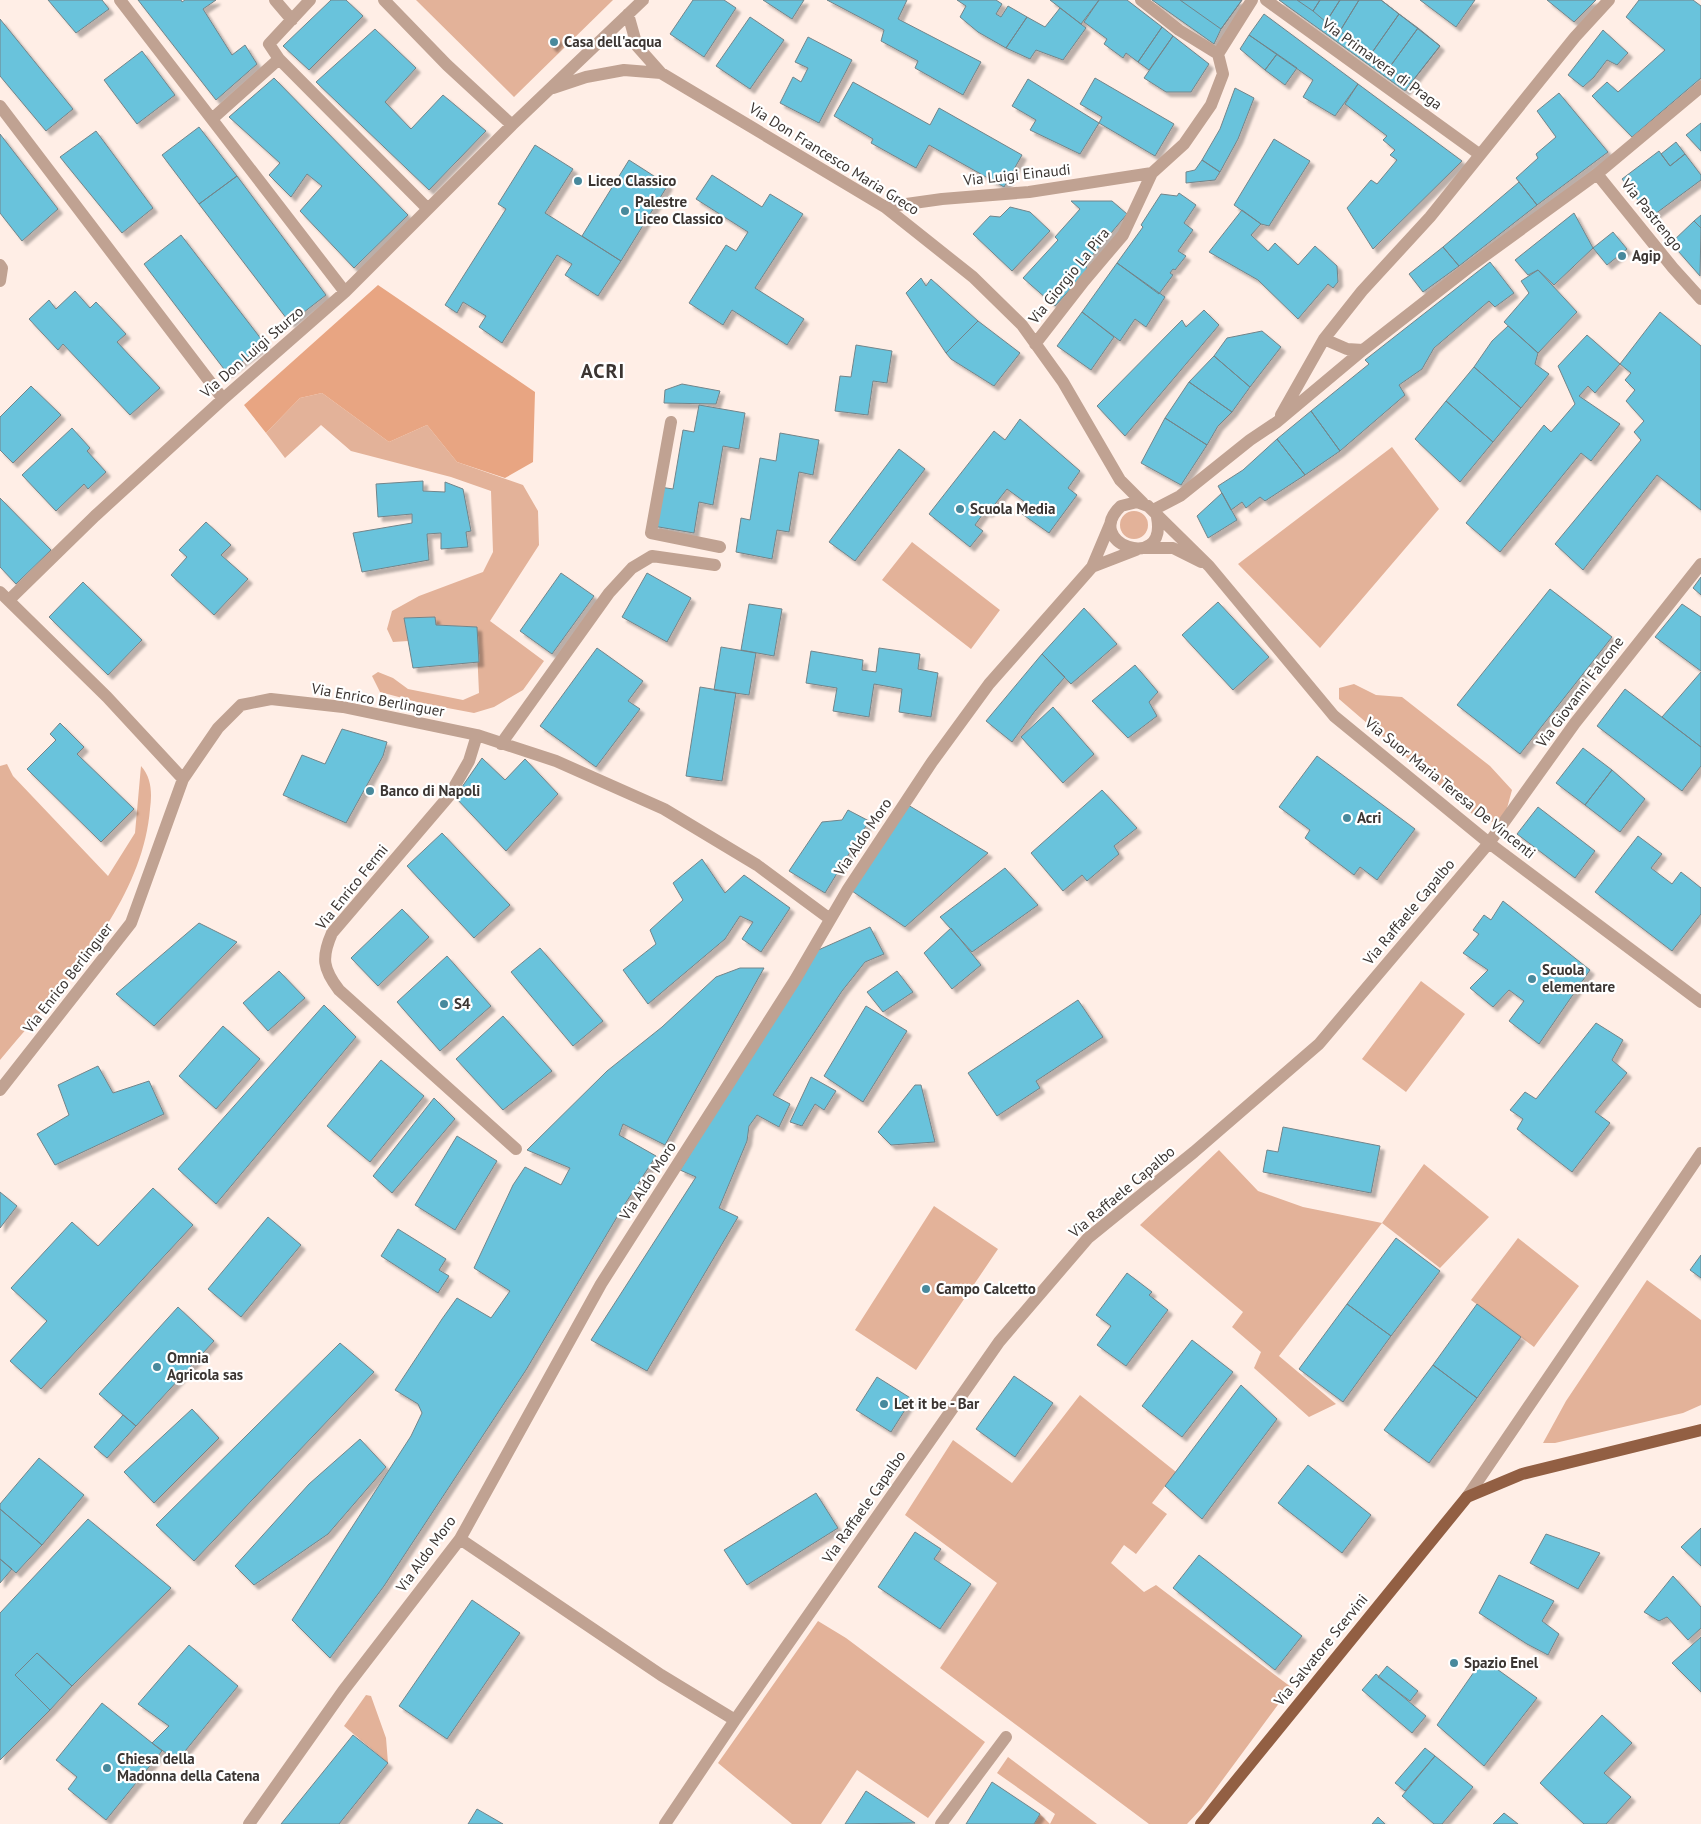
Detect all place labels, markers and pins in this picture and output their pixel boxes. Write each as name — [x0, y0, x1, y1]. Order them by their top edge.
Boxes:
place label: Casa dell'acqua — [564, 32, 662, 51]
marker: Casa dell'acqua — [548, 36, 560, 48]
place label: Liceo Classico — [588, 171, 676, 190]
marker: Liceo Classico — [572, 175, 584, 187]
place label: Palestre Liceo Classico — [635, 192, 723, 228]
marker: Palestre Liceo Classico — [619, 205, 631, 217]
place label: Agip — [1632, 246, 1661, 265]
marker: Agip — [1616, 250, 1628, 262]
place label: Scuola Media — [970, 499, 1055, 518]
marker: Scuola Media — [954, 503, 966, 515]
place label: Banco di Napoli — [380, 781, 480, 800]
marker: Banco di Napoli — [364, 785, 376, 797]
place label: Acri — [1357, 808, 1382, 827]
marker: Acri — [1341, 812, 1353, 824]
place label: Scuola elementare — [1542, 960, 1615, 996]
marker: Scuola elementare — [1526, 973, 1538, 985]
place label: S4 — [454, 994, 471, 1013]
marker: S4 — [438, 998, 450, 1010]
place label: Campo Calcetto — [936, 1279, 1036, 1298]
marker: Campo Calcetto — [920, 1283, 932, 1295]
place label: Omnia Agricola sas — [167, 1348, 243, 1384]
marker: Omnia Agricola sas — [151, 1361, 163, 1373]
place label: Let it be - Bar — [894, 1394, 980, 1413]
marker: Let it be - Bar — [878, 1398, 890, 1410]
place label: Spazio Enel — [1464, 1653, 1539, 1672]
marker: Spazio Enel — [1448, 1657, 1460, 1669]
place label: Chiesa della Madonna della Catena — [117, 1749, 260, 1785]
marker: Chiesa della Madonna della Catena — [101, 1762, 113, 1774]

